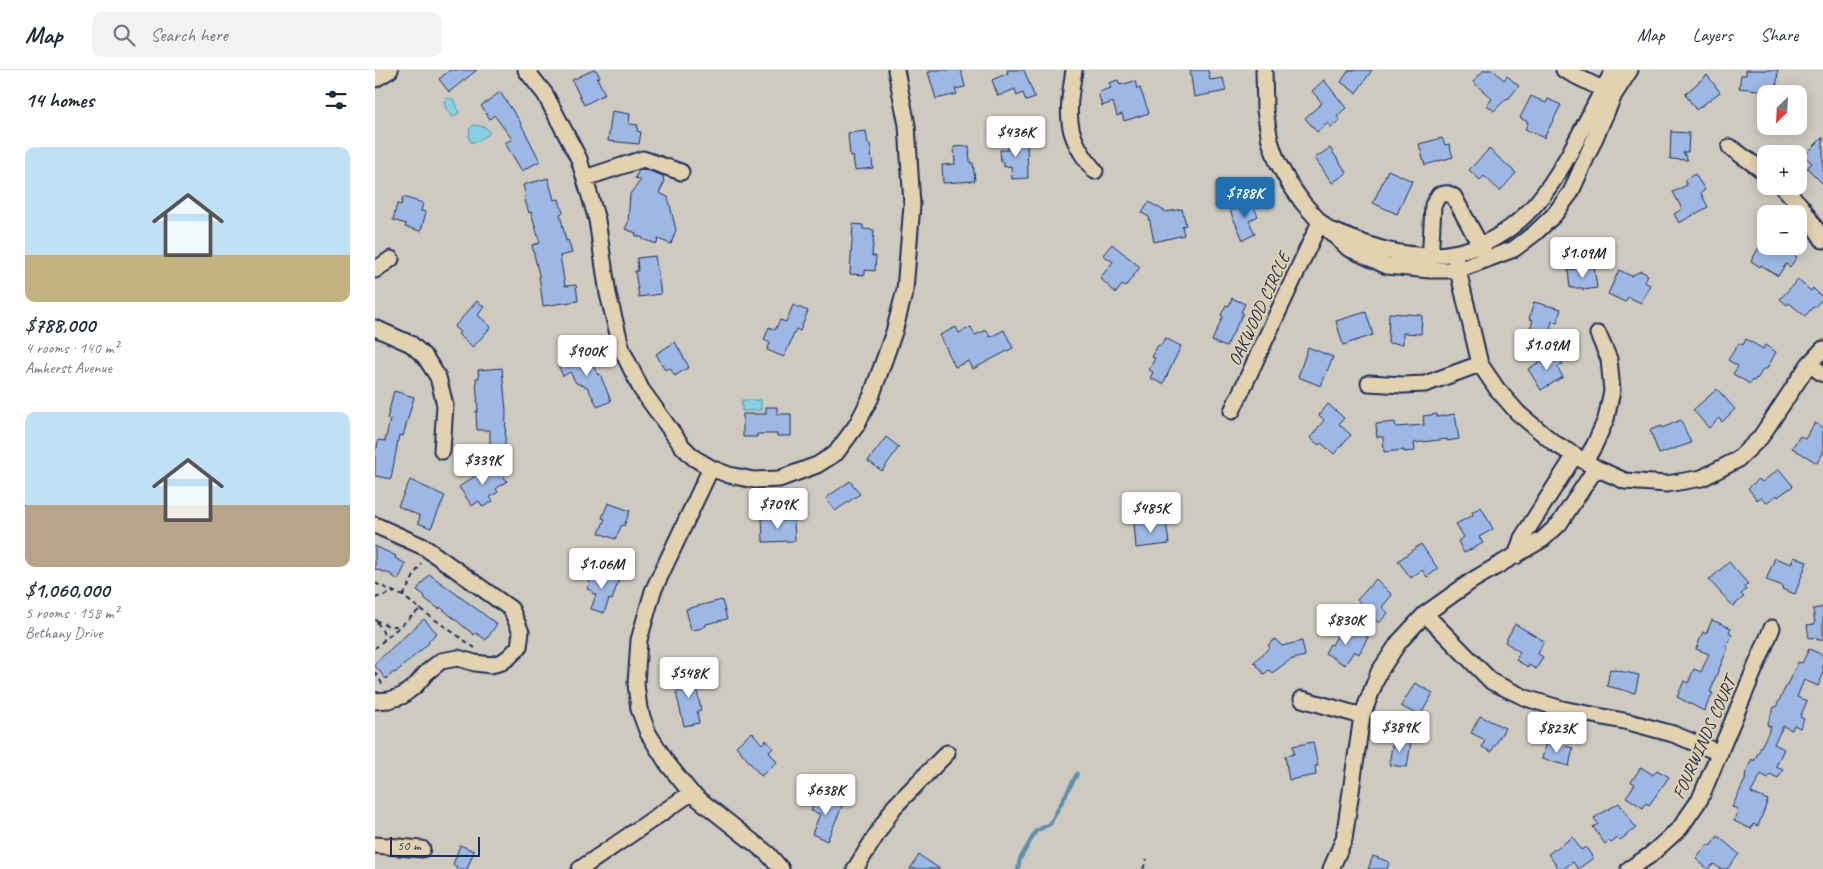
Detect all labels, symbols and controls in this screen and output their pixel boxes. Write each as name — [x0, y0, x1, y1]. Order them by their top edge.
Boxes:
search box — [92, 12, 442, 57]
text: Map — [25, 20, 62, 50]
icon: search — [110, 21, 138, 49]
text: Search here — [150, 23, 228, 47]
text: Map — [1637, 24, 1665, 46]
text: Layers — [1693, 24, 1732, 46]
text: Share — [1760, 24, 1798, 46]
north arrow — [1757, 85, 1807, 135]
map controls — [1757, 85, 1807, 255]
icon: filters — [322, 86, 350, 114]
text: 14 homes — [25, 87, 94, 113]
pin: $436K — [981, 116, 1051, 158]
text: $436K — [997, 122, 1035, 142]
button: + — [1757, 145, 1807, 195]
pin: $788K — [1210, 176, 1280, 219]
icon: home — [143, 180, 233, 270]
text: $788K — [1227, 183, 1263, 203]
button: − — [1757, 205, 1807, 255]
pin: $1.09M — [1542, 236, 1624, 279]
text: $1.09M — [1561, 243, 1605, 263]
street label: OAKWOOD CIRCLE — [1223, 247, 1296, 369]
text: $788,000 — [25, 312, 95, 338]
pin: $1.09M — [1506, 328, 1588, 371]
pin: $900K — [552, 334, 622, 377]
text: $1.09M — [1525, 335, 1569, 355]
text: 4 rooms · 140 m² — [25, 338, 119, 358]
text: $900K — [569, 341, 605, 361]
text: Amherst Avenue — [25, 358, 112, 378]
pin: $339K — [448, 444, 518, 486]
icon: home — [143, 445, 233, 535]
text: $339K — [465, 450, 501, 470]
pin: $709K — [743, 488, 813, 530]
pin: $485K — [1116, 492, 1186, 534]
text: $709K — [760, 494, 796, 514]
text: $485K — [1133, 498, 1169, 518]
pin: $1.06M — [561, 548, 643, 590]
text: $1.06M — [580, 554, 624, 574]
text: $1,060,000 — [25, 577, 109, 603]
text: 5 rooms · 158 m² — [25, 603, 119, 623]
pin: $830K — [1311, 604, 1381, 646]
text: $830K — [1328, 610, 1364, 630]
text: Bethany Drive — [25, 623, 103, 643]
pin: $548K — [654, 656, 724, 699]
text: $548K — [671, 663, 707, 683]
street label: FOURWINDS COURT — [1667, 669, 1743, 802]
pin: $389K — [1365, 710, 1435, 753]
pin: $823K — [1522, 712, 1592, 754]
text: $389K — [1382, 717, 1418, 737]
text: $823K — [1539, 718, 1575, 738]
pin: $638K — [791, 774, 861, 816]
text: $638K — [807, 780, 845, 800]
scale bar — [390, 834, 480, 857]
text: 50 m — [397, 837, 421, 854]

